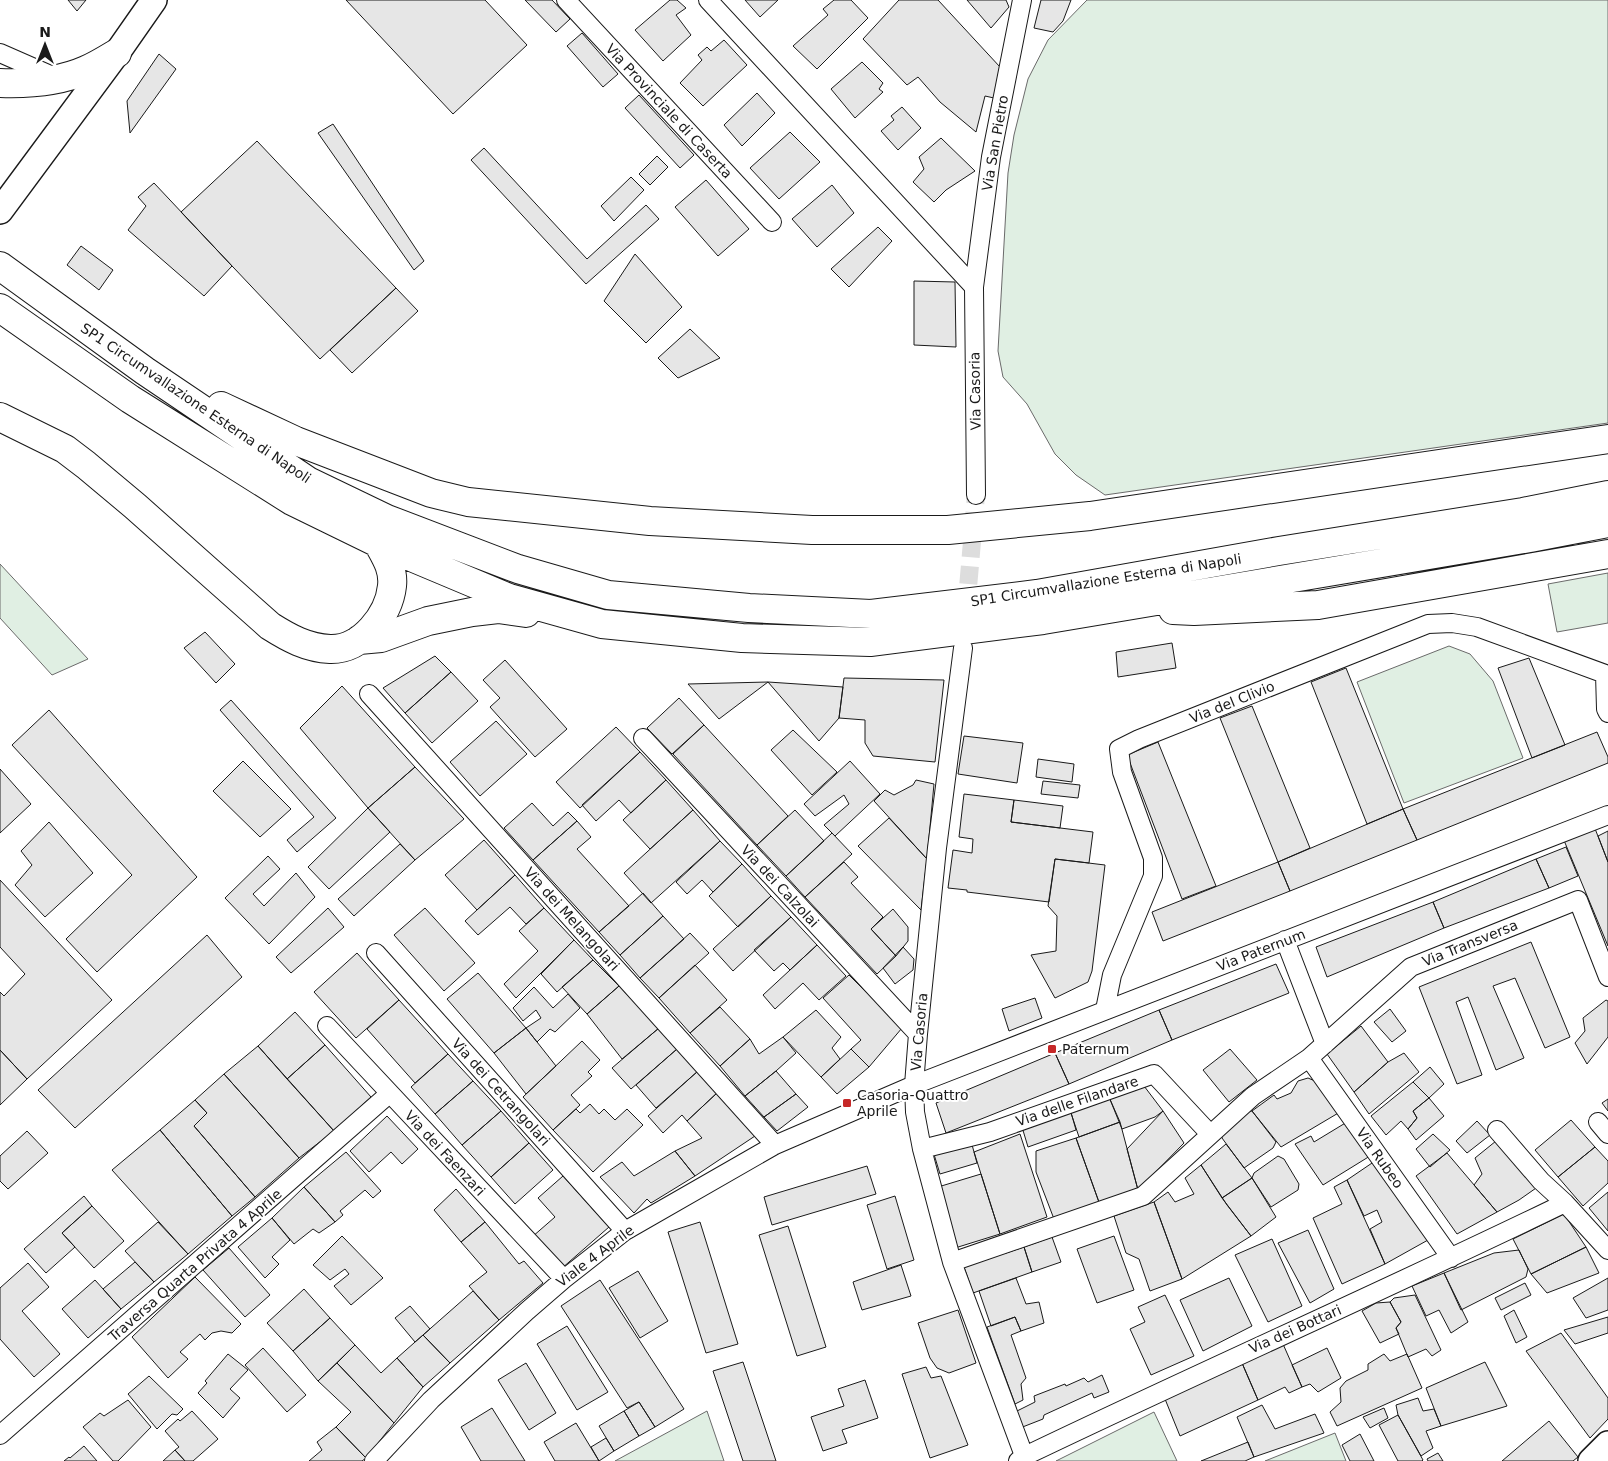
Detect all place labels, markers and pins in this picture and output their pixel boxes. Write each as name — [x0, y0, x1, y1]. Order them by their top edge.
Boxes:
place label: Paternum — [1062, 1041, 1129, 1057]
marker: Paternum — [1046, 1043, 1058, 1055]
place label: Casoria-Quattro Aprile — [857, 1087, 968, 1119]
marker: Casoria-Quattro Aprile — [841, 1097, 853, 1109]

